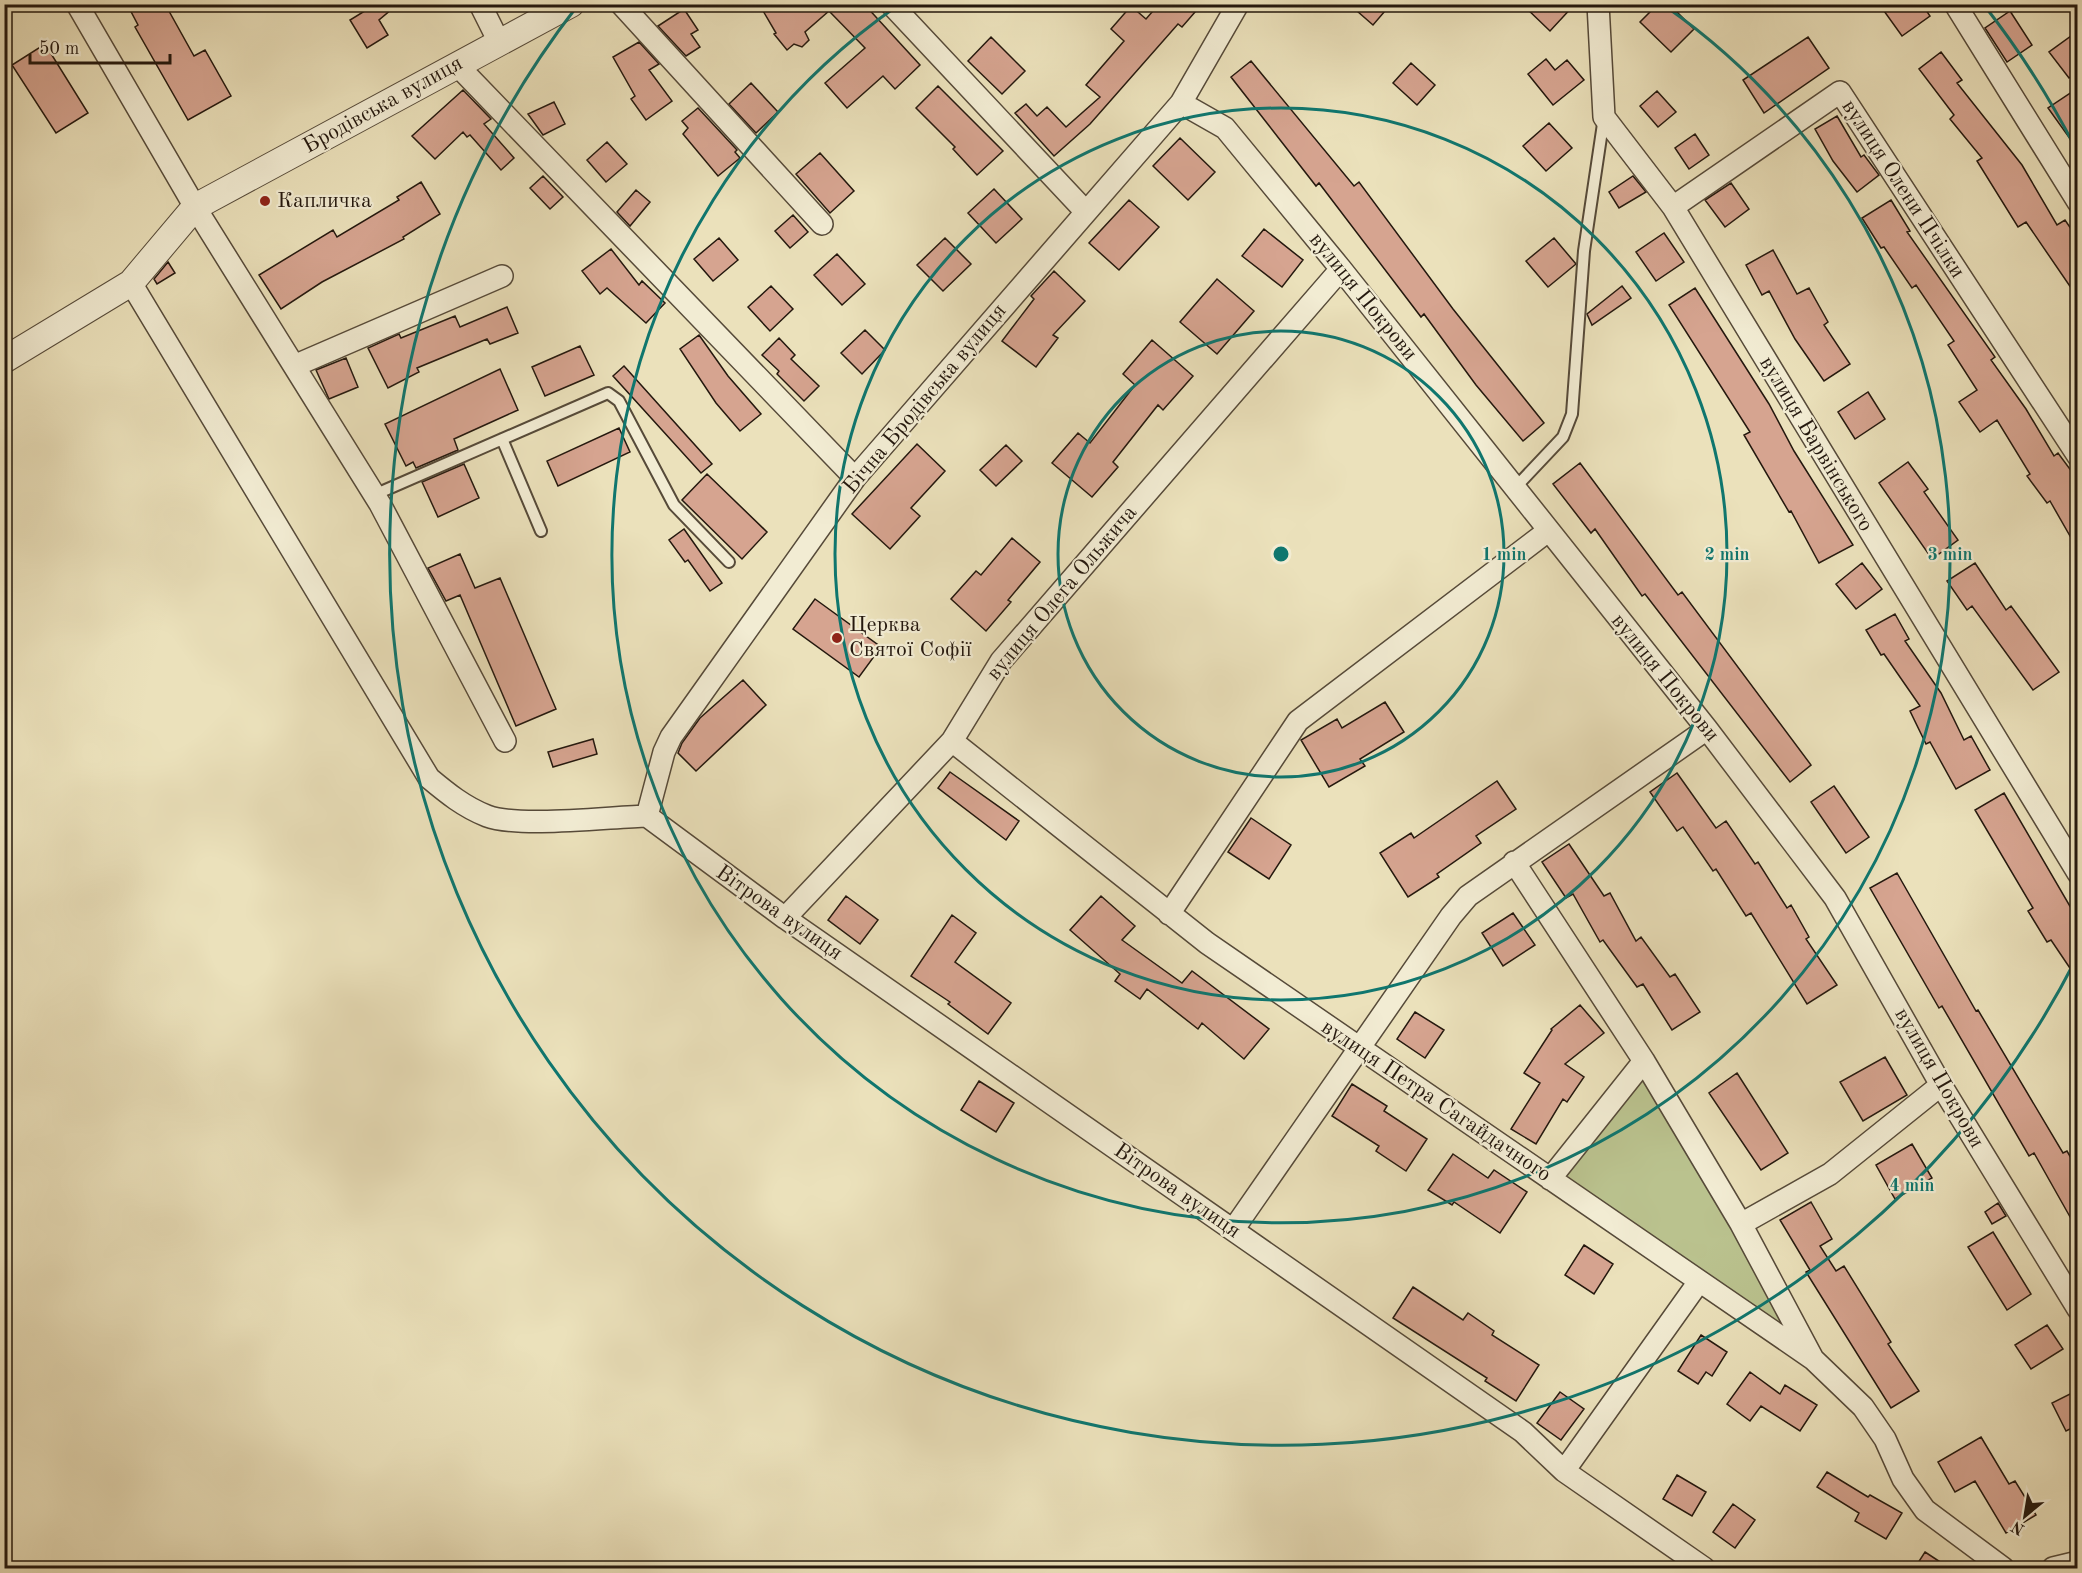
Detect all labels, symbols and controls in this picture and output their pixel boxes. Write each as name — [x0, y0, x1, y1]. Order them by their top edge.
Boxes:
scale bar — [30, 27, 170, 65]
text: 50 m — [39, 40, 79, 58]
street label: Бродівська вулиця — [300, 52, 466, 158]
street label: вулиця Олени Пчілки — [1837, 96, 1969, 282]
place label: Капличка — [277, 190, 372, 212]
marker: Капличка — [258, 194, 272, 208]
street label: вулиця Покрови — [1305, 229, 1421, 365]
street label: Бічна Бродівська вулиця — [839, 300, 1011, 498]
street label: вулиця Барвінського — [1755, 353, 1877, 535]
street label: вулиця Олега Ольжича — [983, 501, 1141, 685]
centre of rings — [1271, 544, 1291, 564]
text: 1 min — [1481, 546, 1527, 564]
text: 2 min — [1704, 546, 1750, 564]
text: 3 min — [1927, 546, 1973, 564]
street label: вулиця Покрови — [1607, 610, 1723, 746]
place label: Церква Святої Софії — [849, 614, 973, 661]
marker: Церква Святої Софії — [830, 631, 844, 645]
street label: Вітрова вулиця — [712, 861, 846, 965]
street label: вулиця Покрови — [1890, 1004, 1988, 1152]
street label: вулиця Петра Сагайдачного — [1317, 1016, 1555, 1186]
street label: Вітрова вулиця — [1110, 1139, 1244, 1243]
text: 4 min — [1889, 1177, 1935, 1195]
north arrow — [1995, 1486, 2055, 1546]
text: N — [2009, 1517, 2028, 1537]

